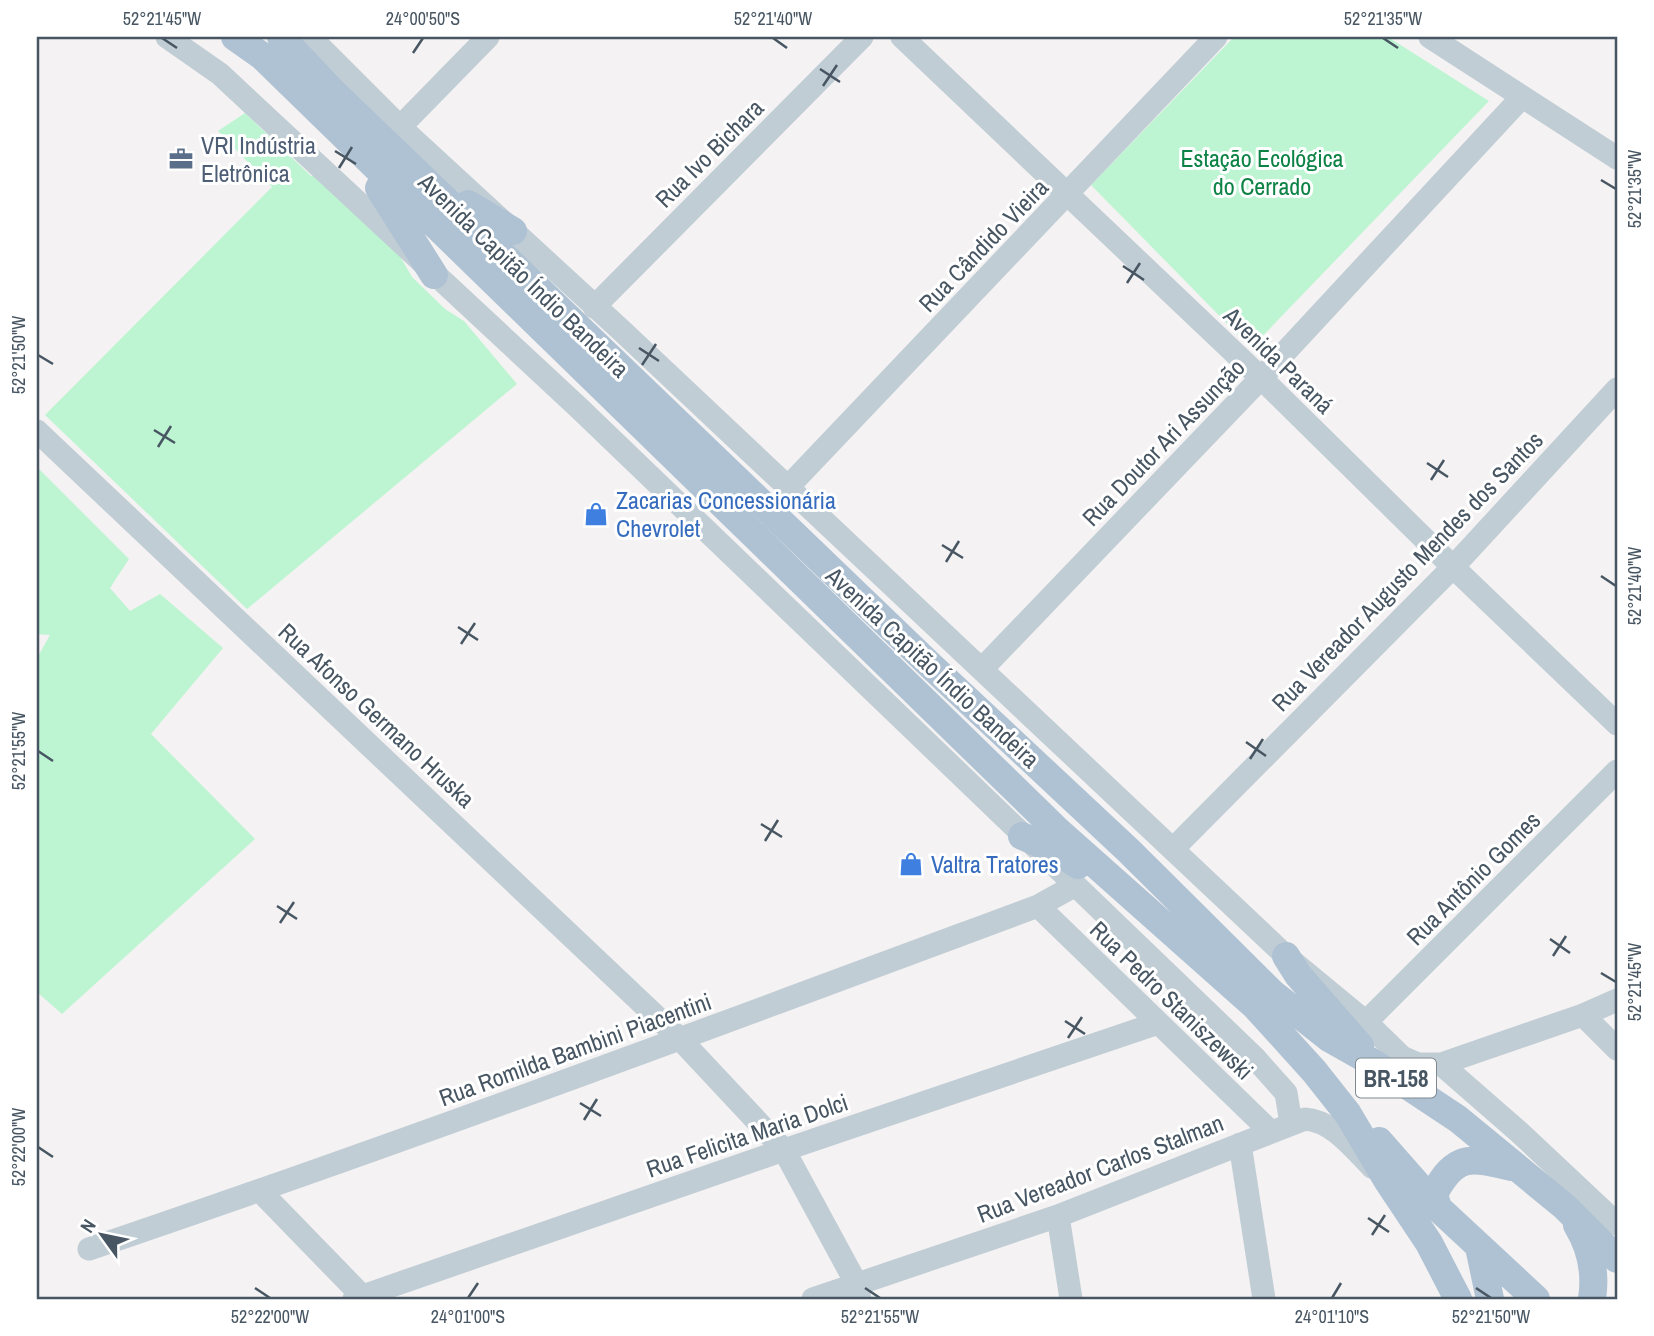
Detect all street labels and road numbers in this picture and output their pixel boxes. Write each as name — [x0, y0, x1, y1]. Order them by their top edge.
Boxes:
street label: Rua Ivo Bichara — [648, 92, 770, 214]
street label: Avenida Capitão Índio Bandeira — [411, 165, 636, 384]
street label: Rua Cândido Vieira — [911, 171, 1055, 319]
street label: Avenida Paraná — [1217, 299, 1341, 420]
street label: Rua Doutor Ari Assunção — [1075, 351, 1251, 533]
street label: Rua Vereador Augusto Mendes dos Santos — [1264, 424, 1550, 718]
street label: Avenida Capitão Índio Bandeira — [819, 559, 1047, 775]
street label: Rua Afonso Germano Hruska — [272, 616, 482, 814]
street label: Rua Antônio Gomes — [1399, 804, 1547, 952]
street label: Rua Pedro Staniszewski — [1083, 914, 1261, 1086]
street label: Rua Romilda Bambini Piacentini — [434, 985, 716, 1113]
road number: BR-158 — [1356, 1058, 1436, 1098]
street label: Rua Felicita Maria Dolci — [642, 1085, 852, 1185]
street label: Rua Vereador Carlos Stalman — [972, 1106, 1228, 1230]

